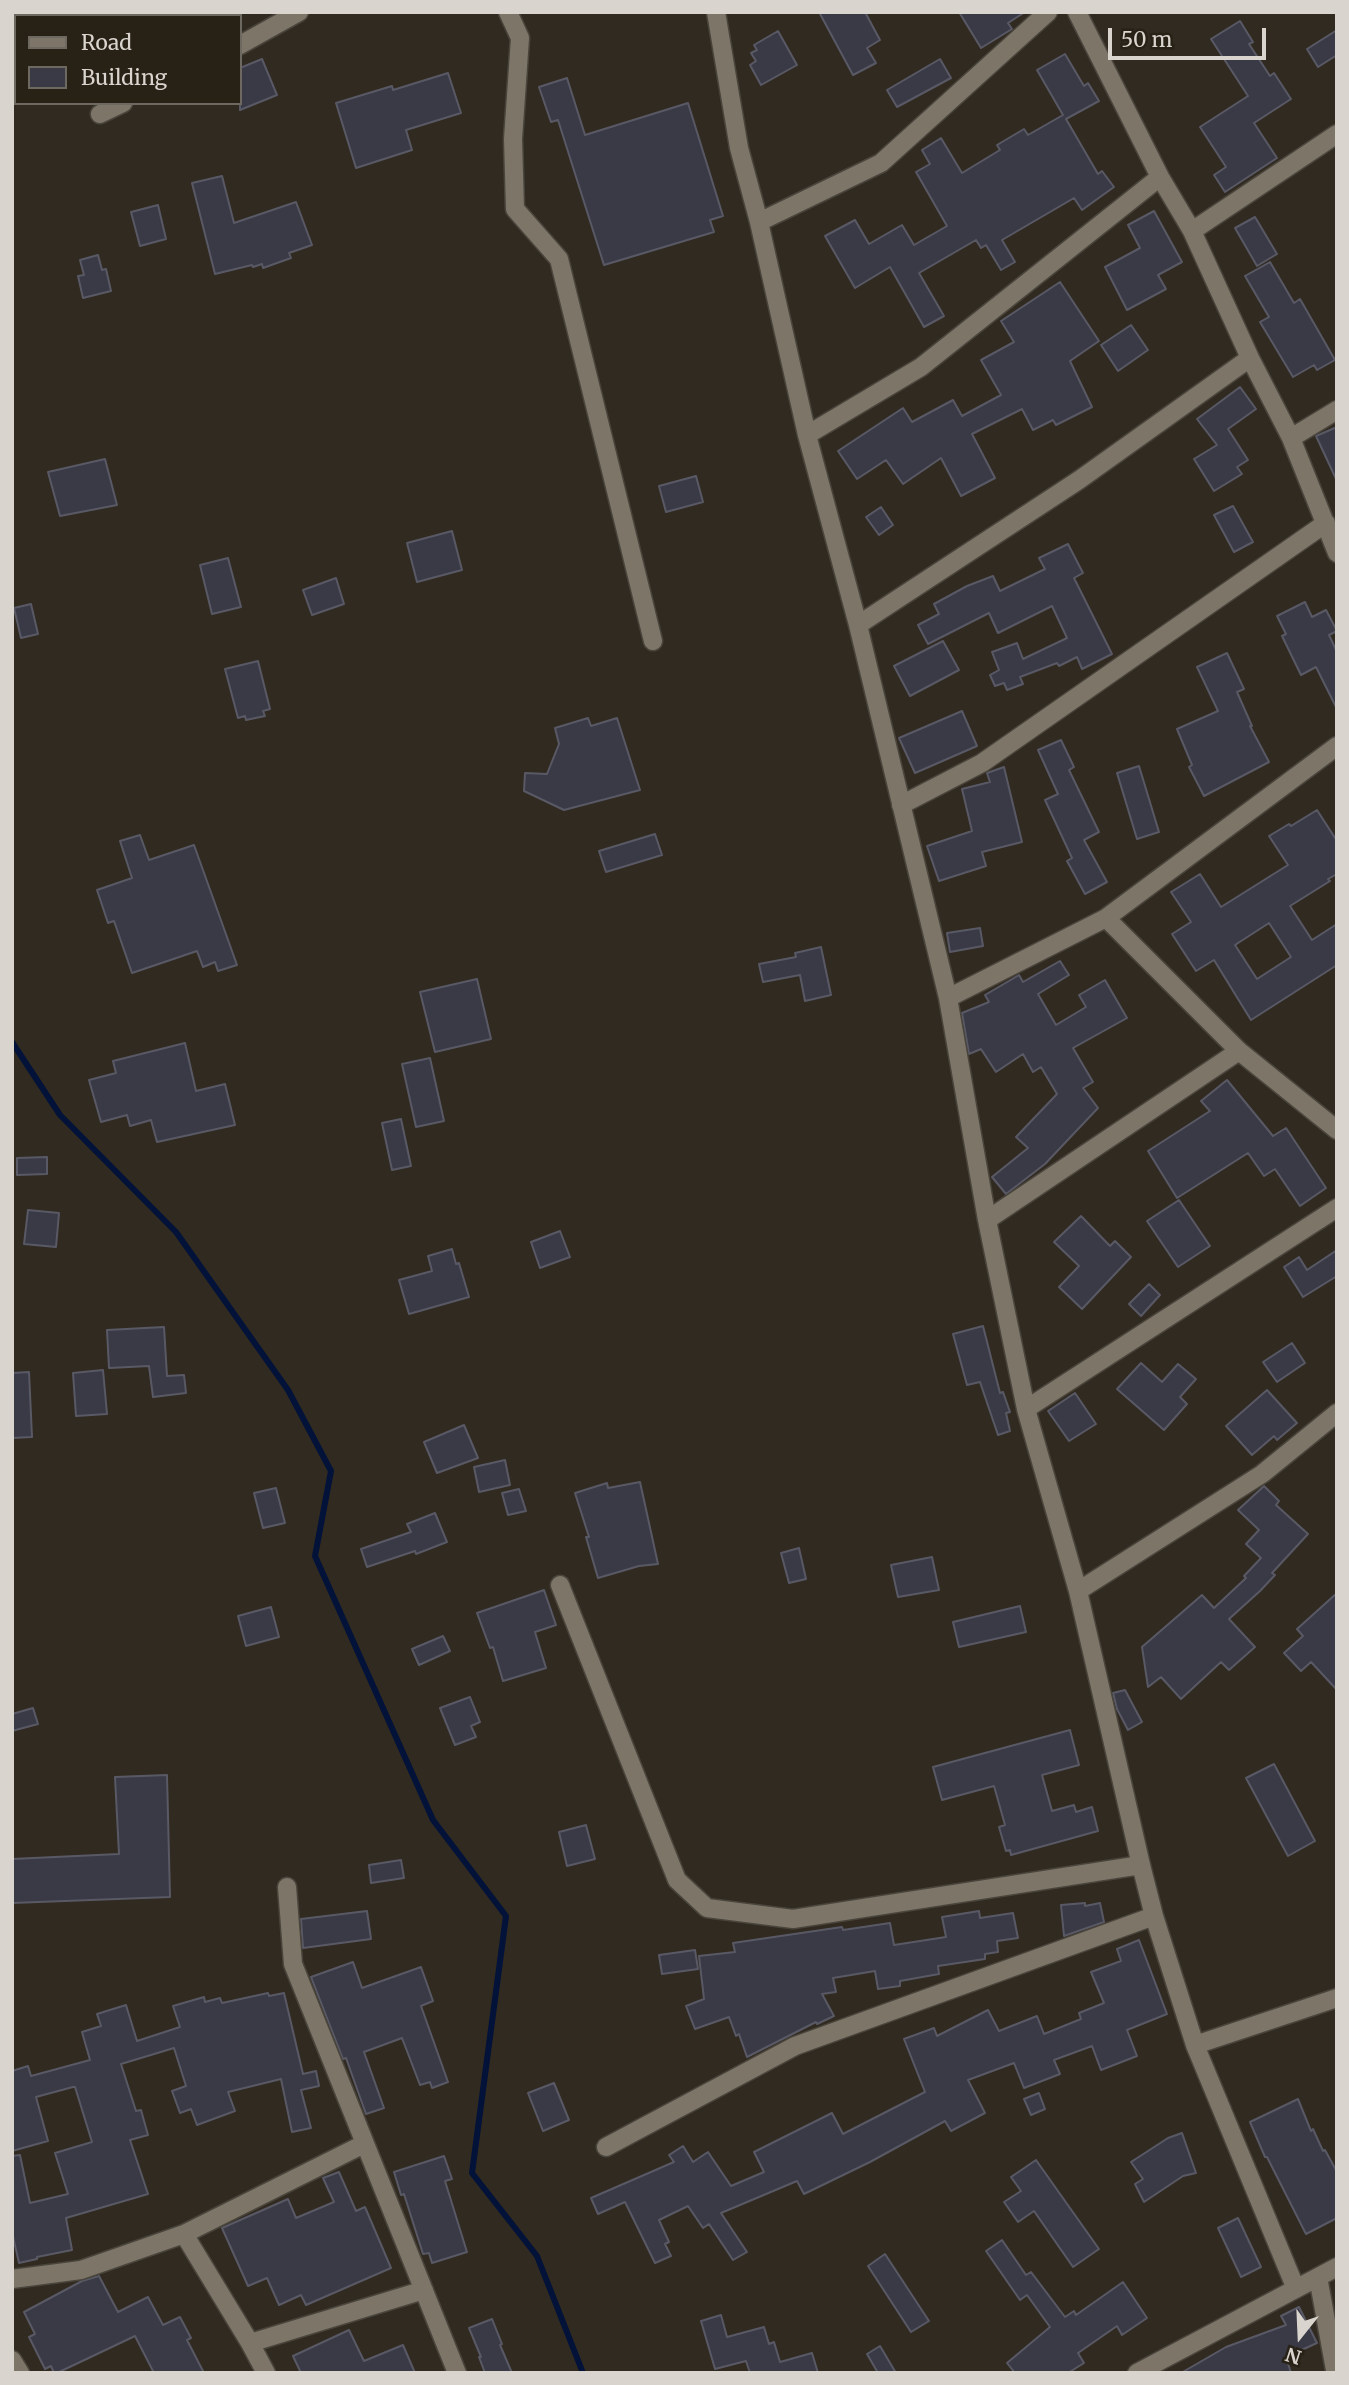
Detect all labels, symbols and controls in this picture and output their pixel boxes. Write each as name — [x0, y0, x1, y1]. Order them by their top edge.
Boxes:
legend — [14, 14, 242, 105]
scale bar — [1111, 14, 1268, 58]
text: 50 m — [1121, 26, 1172, 53]
text: Road — [81, 29, 132, 56]
text: Building — [81, 64, 167, 91]
north arrow — [1265, 2301, 1335, 2371]
text: N — [1283, 2342, 1304, 2370]

